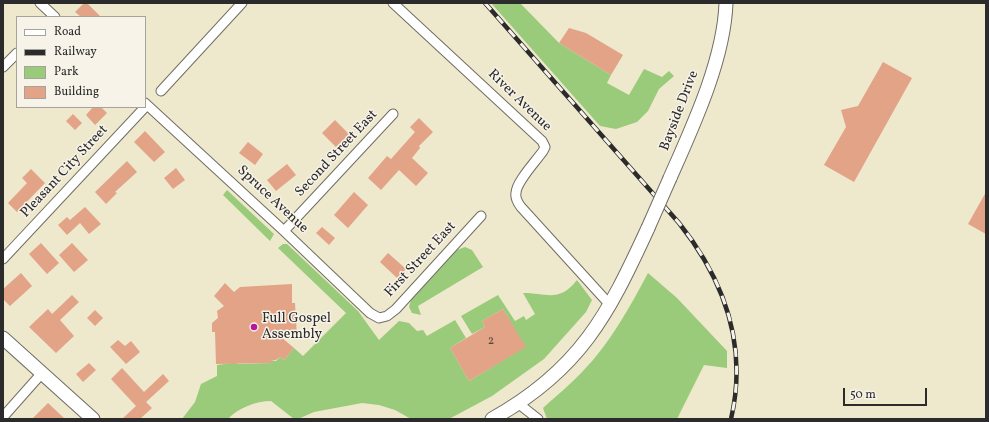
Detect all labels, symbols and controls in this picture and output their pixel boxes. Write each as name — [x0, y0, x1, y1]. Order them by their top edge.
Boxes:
legend — [16, 16, 146, 108]
text: Road — [54, 24, 81, 40]
text: Railway — [54, 44, 97, 60]
text: Park — [54, 64, 79, 80]
street label: River Avenue — [484, 66, 554, 136]
street label: Bayside Drive — [657, 69, 703, 153]
text: Building — [54, 84, 99, 100]
street label: Second Street East — [292, 107, 382, 201]
street label: Pleasant City Street — [18, 122, 112, 222]
street label: Spruce Avenue — [233, 163, 311, 237]
street label: First Street East — [382, 219, 460, 301]
place label: Full Gospel Assembly — [262, 311, 331, 344]
marker: Full Gospel Assembly — [249, 322, 259, 332]
house number: 2 — [488, 335, 494, 349]
scale bar — [845, 380, 929, 406]
text: 50 m — [850, 387, 876, 403]

